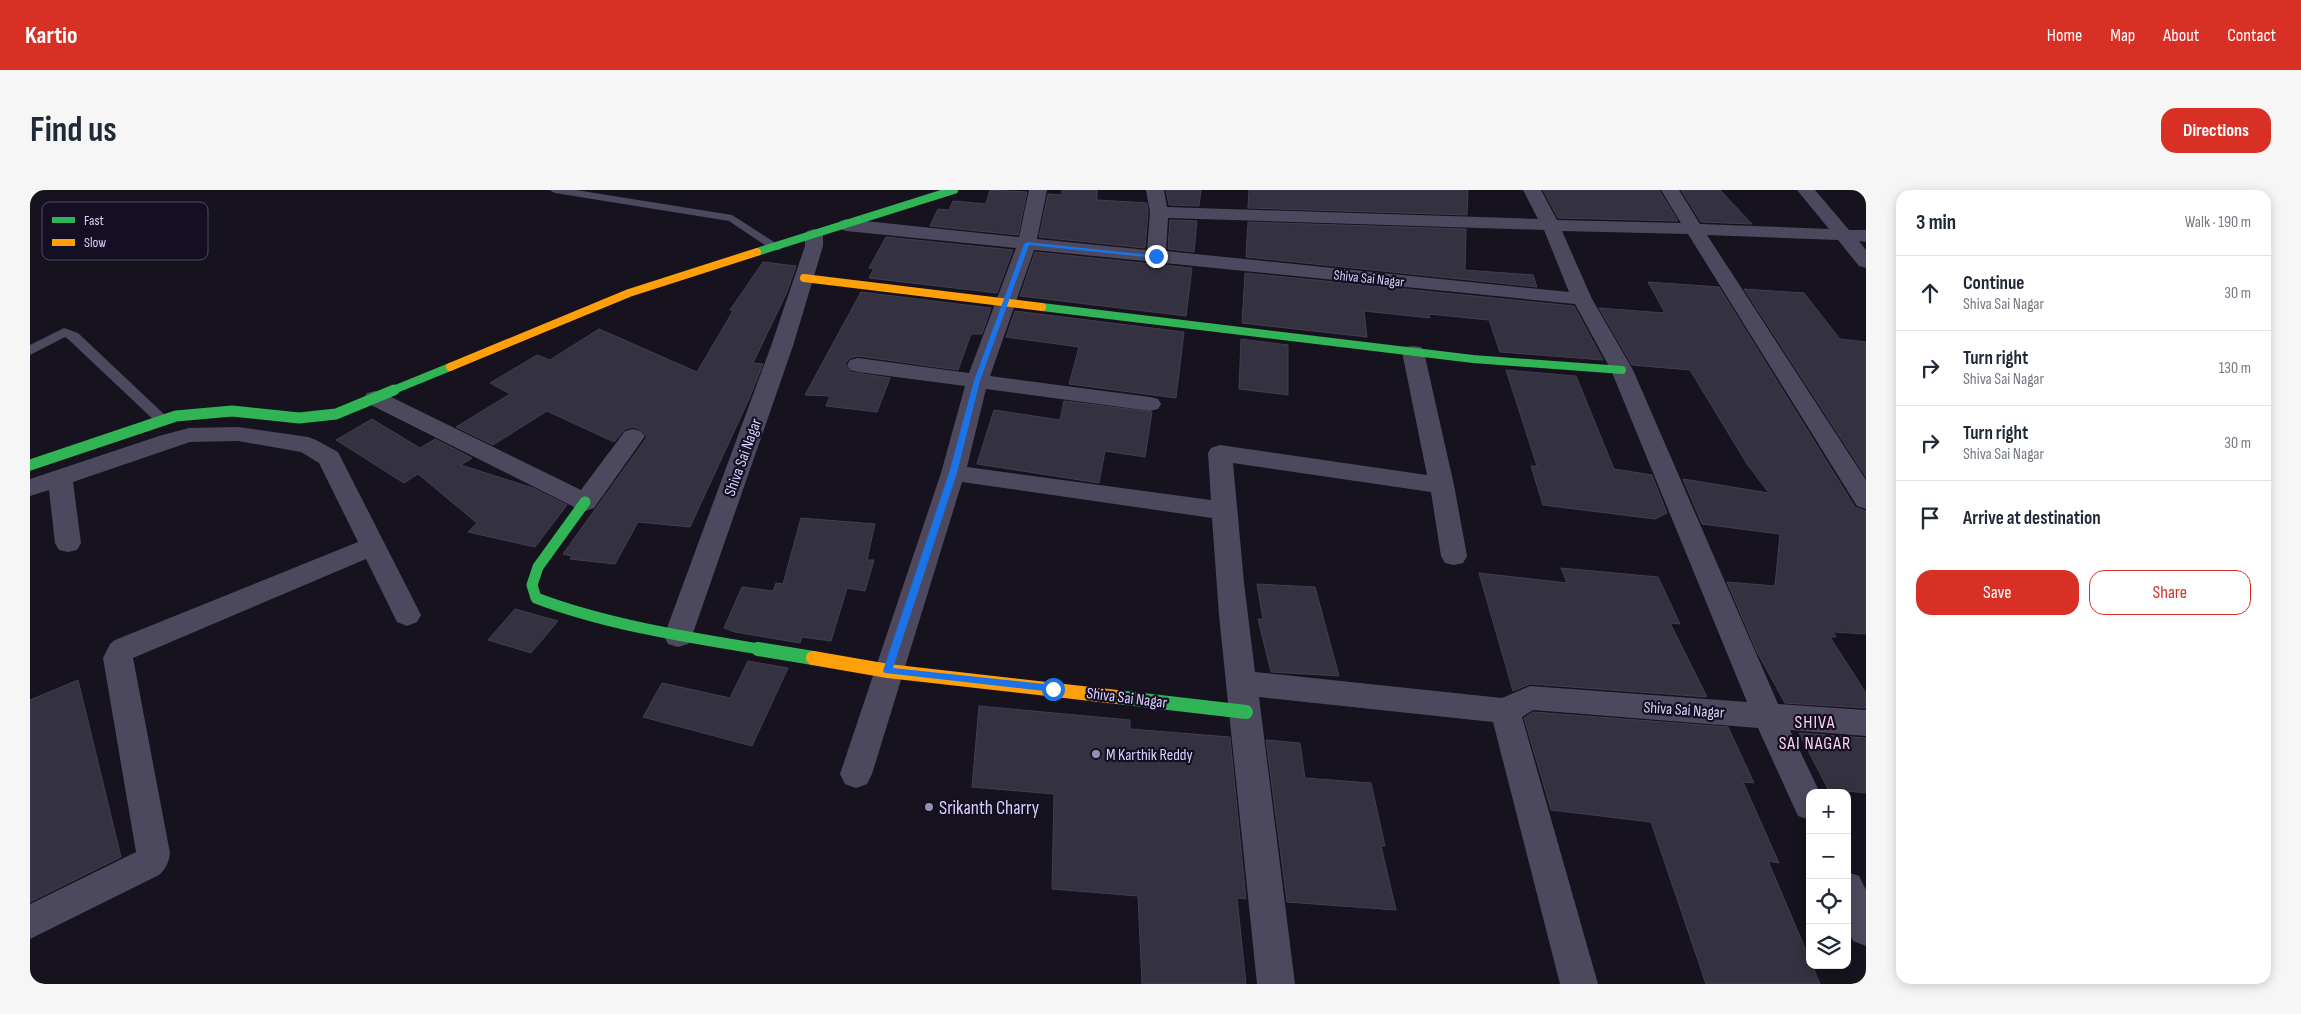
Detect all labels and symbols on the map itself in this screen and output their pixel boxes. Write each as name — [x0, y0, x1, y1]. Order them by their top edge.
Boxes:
legend — [42, 202, 208, 260]
text: Fast — [84, 212, 104, 229]
text: Slow — [84, 234, 106, 251]
route end — [1145, 245, 1168, 268]
street label: Shiva Sai Nagar — [1333, 266, 1405, 291]
street label: Shiva Sai Nagar — [721, 416, 766, 499]
route start — [1042, 678, 1065, 701]
street label: Shiva Sai Nagar — [1085, 684, 1169, 713]
street label: Shiva Sai Nagar — [1643, 698, 1725, 723]
district label: SHIVA SAI NAGAR — [1779, 712, 1851, 754]
place label: M Karthik Reddy — [1106, 746, 1193, 765]
marker: M Karthik Reddy — [1090, 748, 1102, 760]
place label: Srikanth Charry — [939, 797, 1040, 820]
marker: Srikanth Charry — [923, 801, 935, 813]

